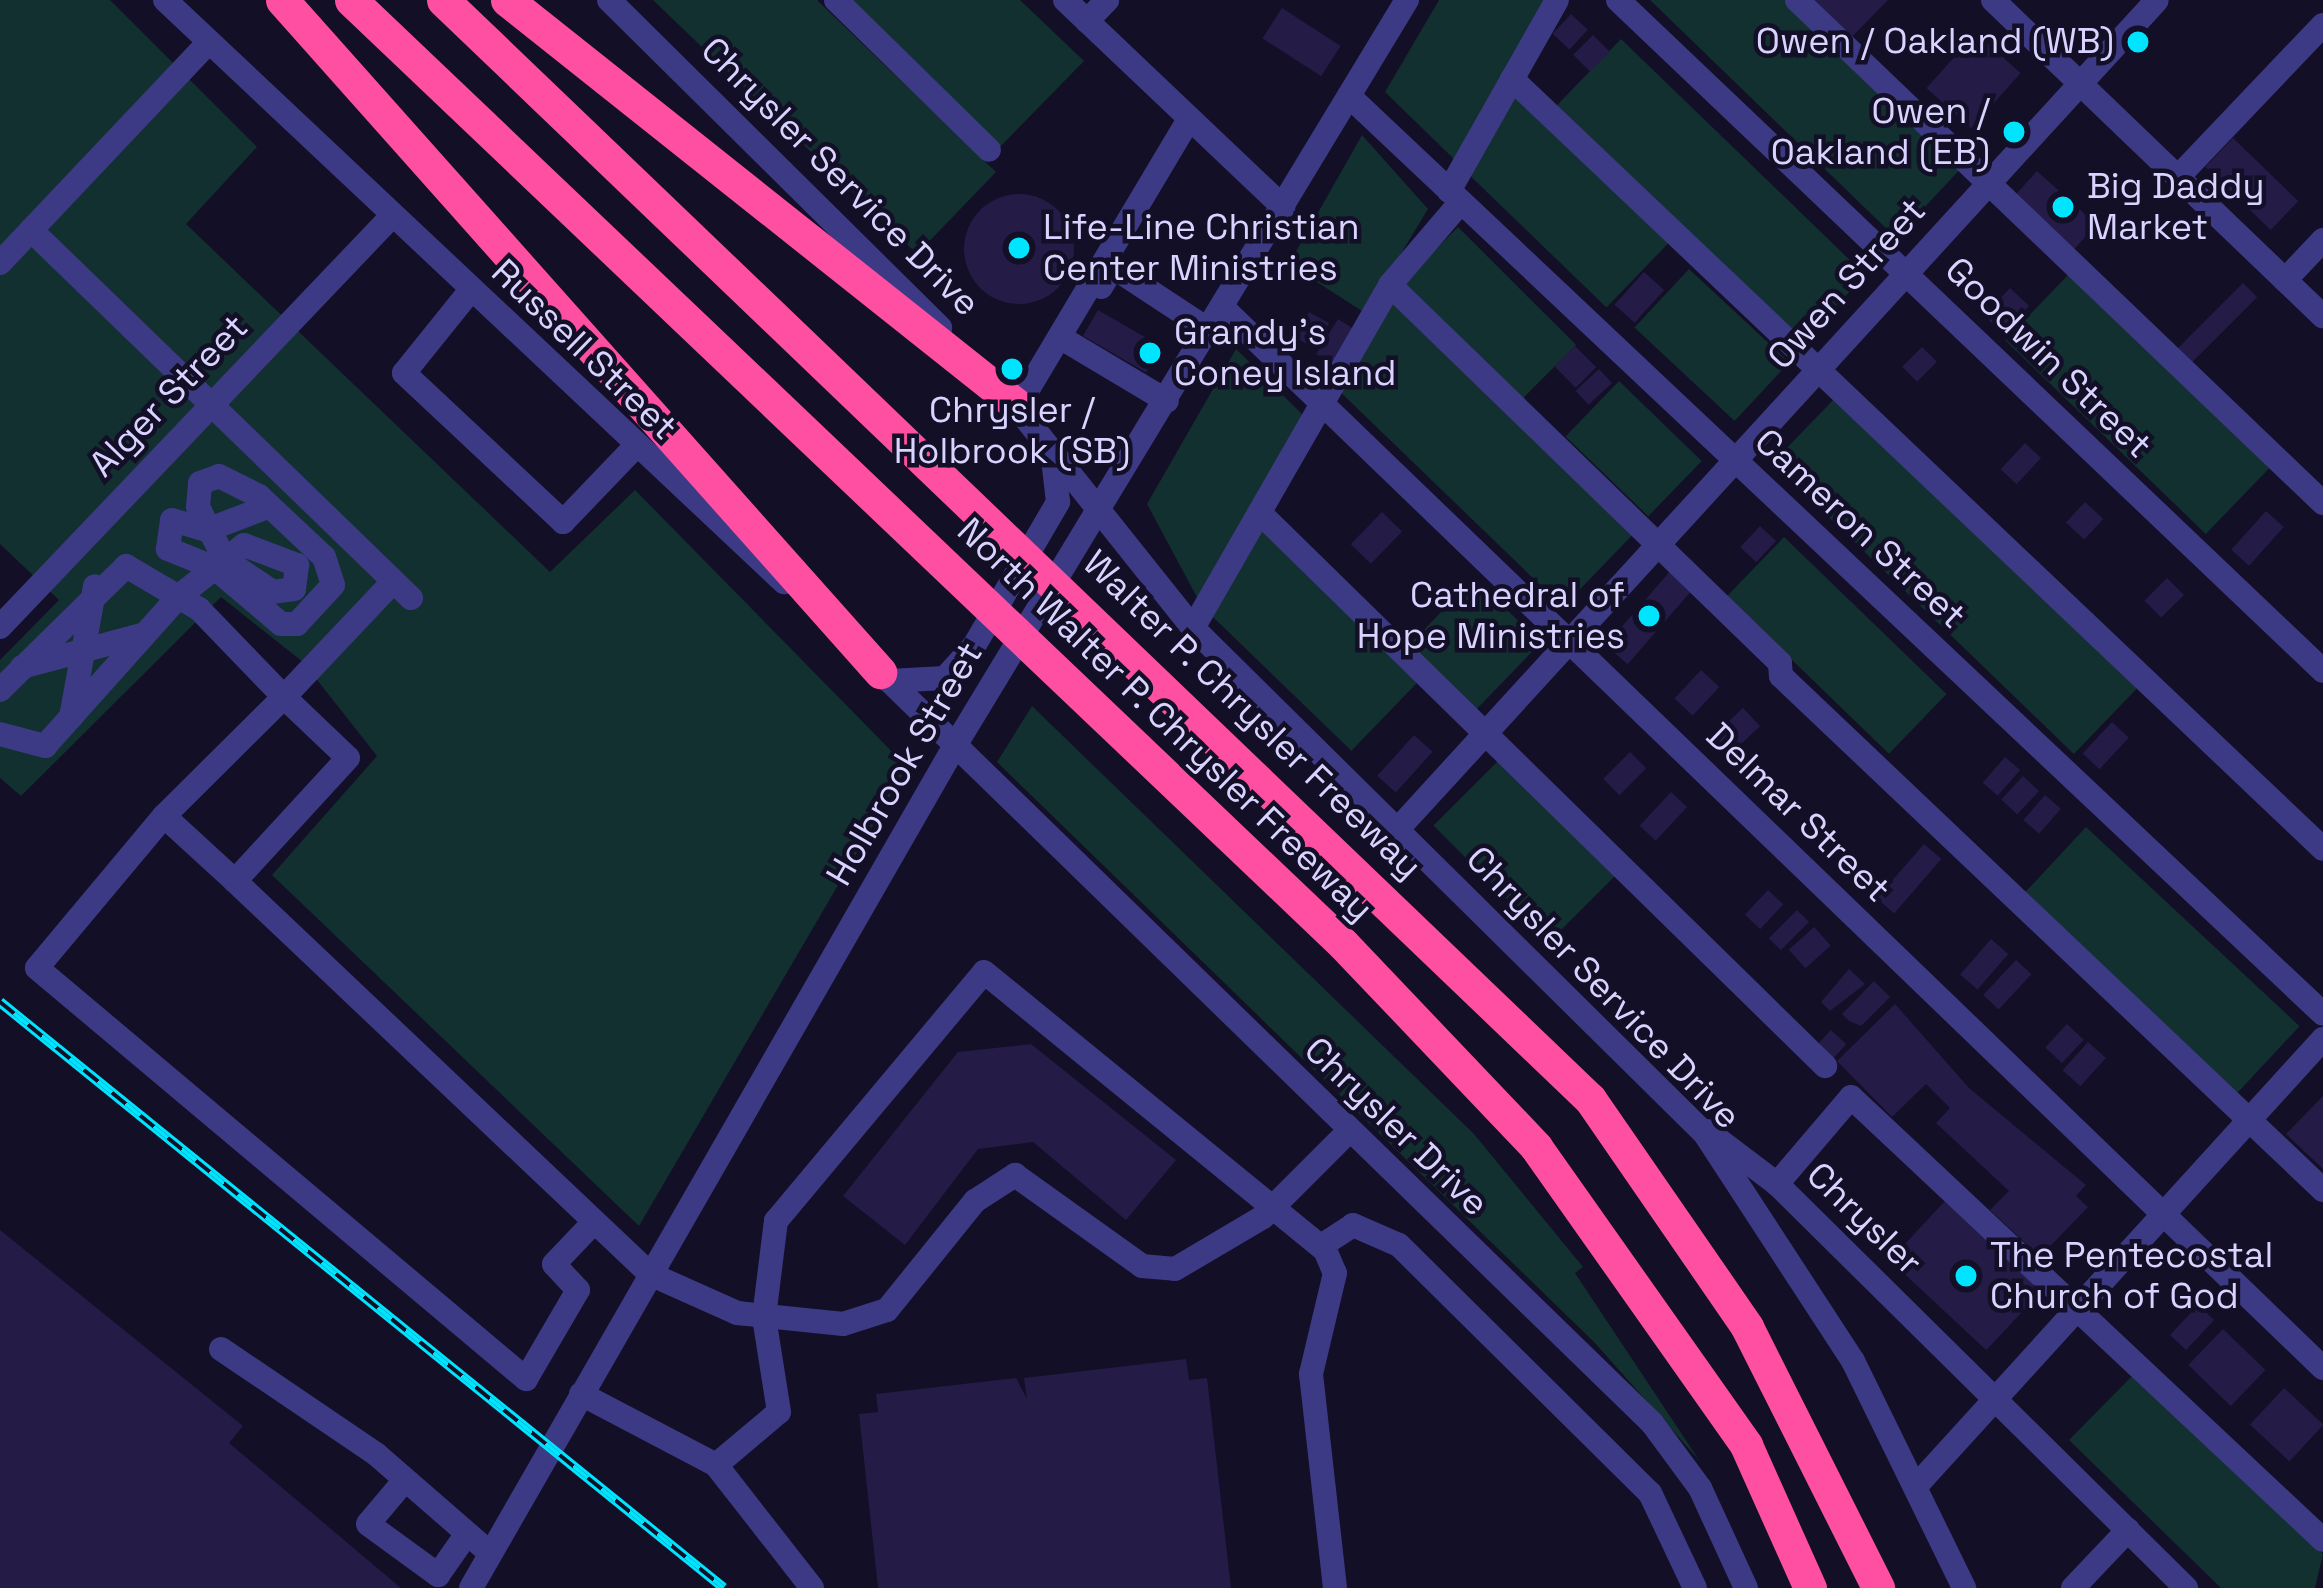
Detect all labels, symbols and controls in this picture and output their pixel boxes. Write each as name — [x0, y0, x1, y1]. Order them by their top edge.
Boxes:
place label: Owen / Oakland (WB) — [1756, 20, 2114, 64]
street label: Chrysler Service Drive — [692, 29, 988, 325]
marker: Owen / Oakland (WB) — [2125, 29, 2151, 55]
place label: Owen / Oakland (EB) — [1771, 89, 1990, 174]
marker: Owen / Oakland (EB) — [2001, 119, 2027, 145]
place label: Big Daddy Market — [2087, 164, 2264, 249]
street label: Owen Street — [1759, 190, 1935, 378]
marker: Big Daddy Market — [2050, 194, 2076, 220]
place label: Life-Line Christian Center Ministries — [1043, 205, 1360, 290]
marker: Life-Line Christian Center Ministries — [1006, 235, 1032, 261]
street label: Goodwin Street — [1936, 249, 2160, 467]
street label: Russell Street — [482, 251, 686, 449]
street label: Alger Street — [81, 306, 257, 486]
place label: Grandy's Coney Island — [1174, 310, 1397, 395]
marker: Grandy's Coney Island — [1137, 340, 1163, 366]
marker: Chrysler / Holbrook (SB) — [999, 356, 1025, 382]
place label: Chrysler / Holbrook (SB) — [894, 388, 1130, 473]
street label: Cameron Street — [1746, 420, 1974, 638]
street label: North Walter P. Chrysler Freeway — [948, 509, 1382, 931]
street label: Walter P. Chrysler Freeway — [1073, 541, 1431, 889]
place label: Cathedral of Hope Ministries — [1357, 573, 1625, 658]
marker: Cathedral of Hope Ministries — [1636, 603, 1662, 629]
street label: Holbrook Street — [818, 635, 992, 893]
street label: Delmar Street — [1697, 715, 1899, 911]
street label: Chrysler Service Drive — [1457, 838, 1749, 1138]
street label: Chrysler Drive — [1295, 1028, 1497, 1226]
street label: Chrysler — [1797, 1154, 1931, 1284]
place label: The Pentecostal Church of God — [1990, 1233, 2273, 1318]
marker: The Pentecostal Church of God — [1953, 1263, 1979, 1289]

